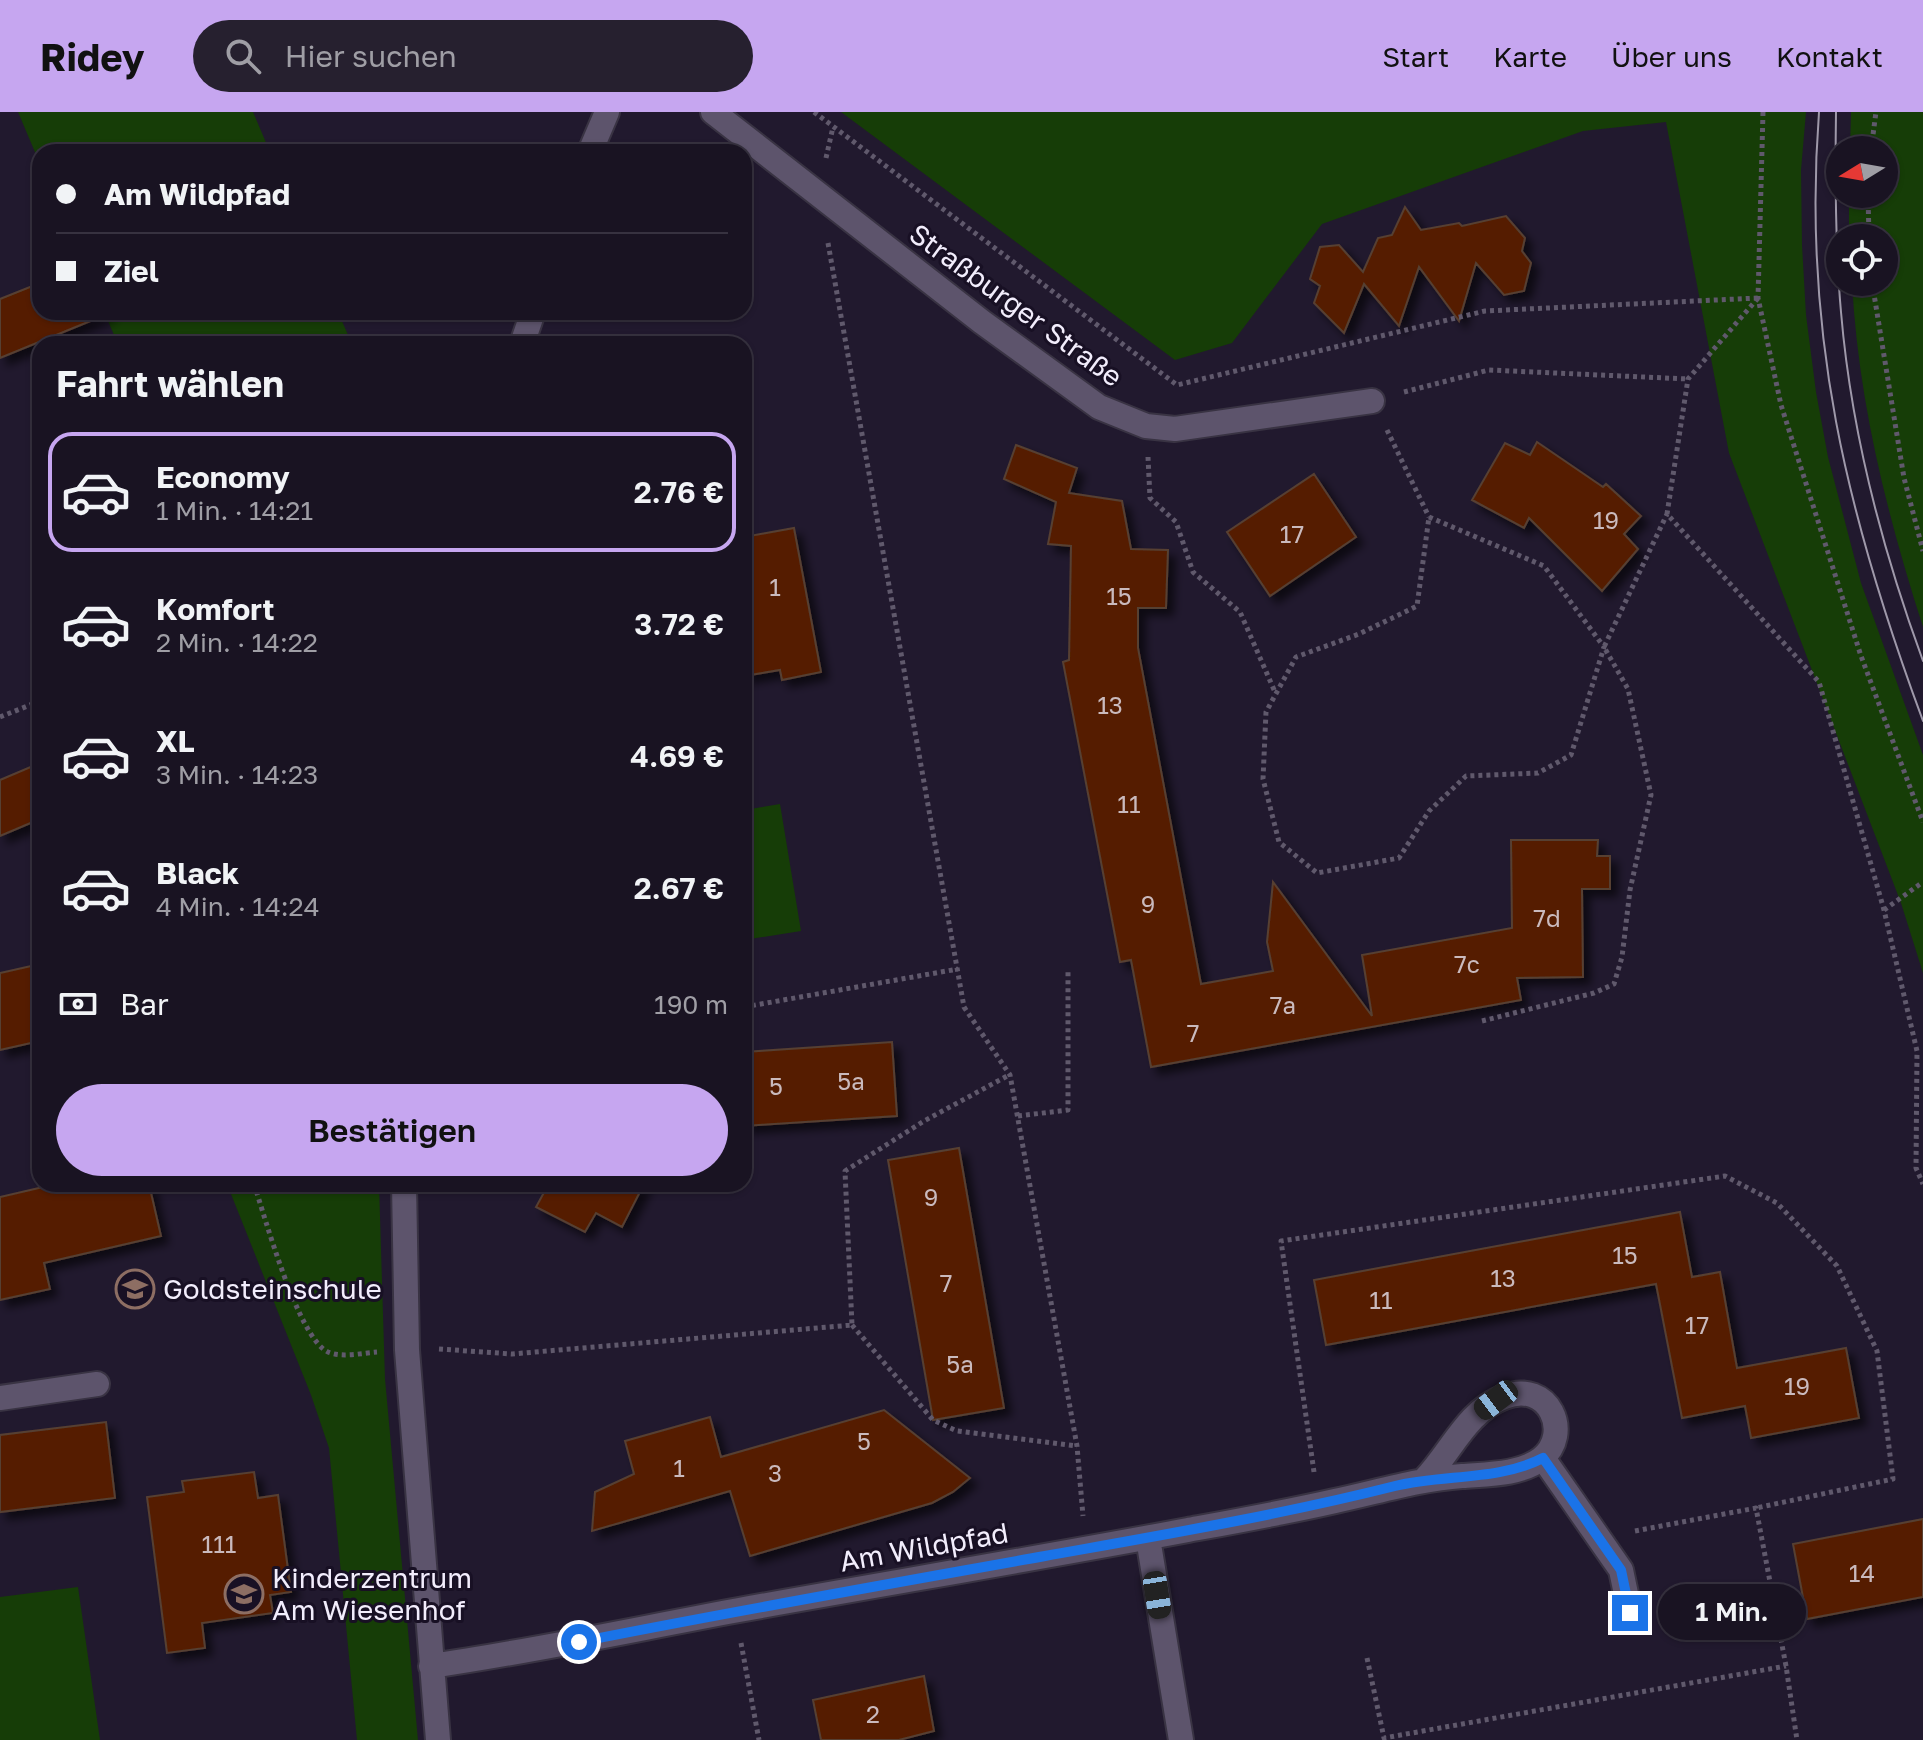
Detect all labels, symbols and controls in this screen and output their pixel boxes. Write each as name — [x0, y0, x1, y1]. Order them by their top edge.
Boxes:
search box — [193, 20, 753, 92]
text: Ridey — [40, 34, 145, 79]
icon: search — [221, 34, 265, 78]
text: Hier suchen — [285, 38, 457, 74]
text: Start — [1382, 40, 1449, 73]
text: Karte — [1493, 40, 1567, 73]
text: Über uns — [1611, 40, 1732, 73]
text: Kontakt — [1776, 40, 1883, 73]
north arrow — [1826, 136, 1898, 208]
map controls — [1826, 136, 1898, 296]
text: Am Wildpfad — [104, 176, 290, 212]
street label: Straßburger Straße — [903, 216, 1129, 393]
button: locate — [1826, 224, 1898, 296]
text: Ziel — [104, 253, 159, 289]
text: Fahrt wählen — [56, 362, 284, 405]
icon: car — [60, 456, 132, 528]
text: Economy — [156, 459, 290, 495]
text: 2.76 € — [634, 474, 724, 510]
text: 1 Min. · 14:21 — [156, 495, 313, 526]
house number: 19 — [1593, 505, 1619, 534]
house number: 17 — [1280, 519, 1304, 548]
house number: 1 — [769, 572, 781, 601]
house number: 15 — [1106, 581, 1132, 610]
icon: car — [60, 588, 132, 660]
text: Komfort — [156, 591, 275, 627]
text: 3.72 € — [634, 606, 724, 642]
text: 2 Min. · 14:22 — [156, 627, 318, 658]
house number: 13 — [1097, 690, 1123, 719]
icon: car — [60, 720, 132, 792]
text: XL — [156, 723, 195, 759]
text: 4.69 € — [630, 738, 724, 774]
text: 3 Min. · 14:23 — [156, 759, 318, 790]
house number: 11 — [1117, 789, 1141, 818]
icon: car — [60, 852, 132, 924]
text: Black — [156, 855, 239, 891]
text: 2.67 € — [634, 870, 724, 906]
house number: 9 — [1141, 889, 1155, 918]
text: 4 Min. · 14:24 — [156, 891, 320, 922]
house number: 7d — [1533, 903, 1561, 932]
house number: 7c — [1454, 949, 1480, 978]
icon: cash — [56, 982, 100, 1026]
text: Bar — [120, 986, 169, 1022]
text: 190 m — [654, 989, 728, 1020]
house number: 7a — [1270, 990, 1296, 1019]
house number: 7 — [1187, 1018, 1199, 1047]
house number: 5a — [837, 1066, 865, 1095]
house number: 5 — [769, 1071, 783, 1100]
button: Bestätigen — [56, 1084, 728, 1176]
house number: 9 — [924, 1182, 938, 1211]
house number: 15 — [1612, 1240, 1638, 1269]
house number: 13 — [1490, 1263, 1516, 1292]
school or university icon: Goldsteinschule — [114, 1268, 156, 1310]
house number: 7 — [940, 1268, 952, 1297]
place label: Goldsteinschule — [163, 1272, 382, 1305]
house number: 11 — [1369, 1285, 1393, 1314]
house number: 17 — [1685, 1310, 1709, 1339]
house number: 5a — [946, 1349, 974, 1378]
house number: 19 — [1784, 1371, 1810, 1400]
car — [1470, 1376, 1522, 1424]
house number: 5 — [857, 1426, 871, 1455]
house number: 1 — [673, 1453, 685, 1482]
house number: 3 — [768, 1458, 782, 1487]
street label: Am Wildpfad — [837, 1515, 1011, 1578]
house number: 111 — [202, 1529, 236, 1558]
house number: 14 — [1849, 1558, 1875, 1587]
place label: Kinderzentrum Am Wiesenhof — [272, 1561, 472, 1626]
car — [1141, 1569, 1173, 1621]
school or university icon: Kinderzentrum Am Wiesenhof — [223, 1573, 265, 1615]
callout: 1 Min. — [1658, 1585, 1806, 1641]
route end — [1612, 1595, 1648, 1631]
text: 1 Min. — [1695, 1596, 1769, 1627]
route start — [561, 1624, 597, 1660]
house number: 2 — [866, 1699, 880, 1728]

